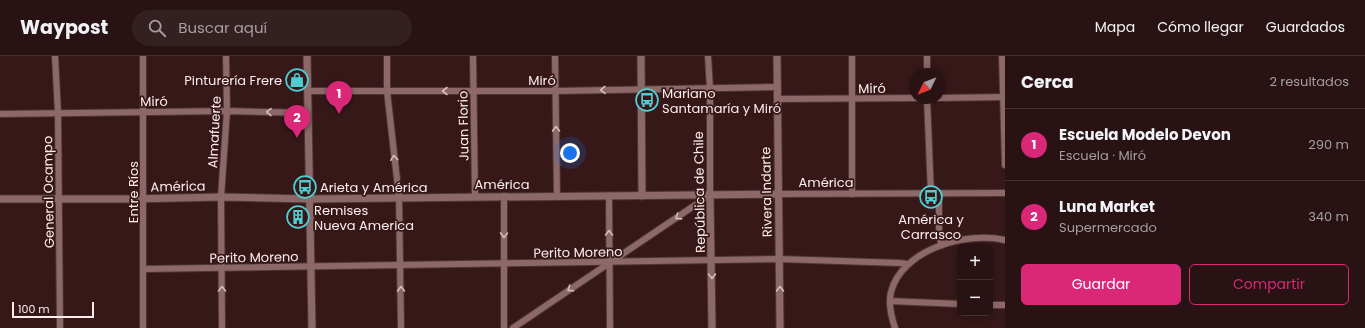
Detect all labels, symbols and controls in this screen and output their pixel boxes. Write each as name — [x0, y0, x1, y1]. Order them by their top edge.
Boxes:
search box — [132, 10, 412, 46]
text: Waypost — [20, 14, 108, 41]
icon: search — [146, 17, 168, 39]
text: Buscar aquí — [178, 17, 267, 38]
text: Mapa — [1095, 17, 1135, 37]
text: Cómo llegar — [1157, 17, 1244, 37]
text: Guardados — [1266, 17, 1345, 37]
shop icon: Pinturería Frere — [284, 67, 310, 93]
north arrow — [909, 68, 945, 104]
text: Cerca — [1021, 70, 1074, 94]
place label: Pinturería Frere — [184, 71, 282, 90]
street label: Miró — [528, 71, 556, 90]
text: 2 resultados — [1269, 72, 1349, 91]
street label: Miró — [858, 79, 886, 98]
pin: 1 — [326, 81, 352, 114]
place label: Mariano Santamaría y Miró — [662, 84, 781, 118]
one-way arrow — [600, 86, 606, 94]
one-way arrow — [442, 87, 448, 95]
bus stop icon: Mariano Santamaría y Miró — [634, 87, 660, 113]
street label: Juan Florio — [453, 91, 474, 161]
street label: Miró — [140, 92, 168, 111]
street label: Almafuerte — [203, 95, 226, 169]
pin: 2 — [284, 105, 310, 138]
one-way arrow — [266, 108, 272, 116]
text: Escuela Modelo Devon — [1059, 124, 1231, 145]
one-way arrow — [551, 126, 560, 132]
street label: República de Chile — [689, 131, 710, 253]
text: 1 — [1032, 135, 1036, 154]
text: 290 m — [1308, 135, 1349, 154]
street label: General Ocampo — [38, 136, 59, 248]
your location — [560, 143, 580, 163]
text: Escuela · Miró — [1059, 146, 1146, 165]
street label: Rivera Indarte — [756, 147, 777, 237]
one-way arrow — [390, 155, 399, 161]
street label: Entre Ríos — [124, 161, 143, 223]
street label: América — [799, 173, 853, 192]
bus stop icon: Arieta y América — [292, 174, 318, 200]
street label: América — [475, 175, 529, 194]
street label: América — [150, 177, 206, 196]
place label: Arieta y América — [320, 178, 428, 197]
bus stop icon: América y Carrasco — [918, 184, 944, 210]
text: Luna Market — [1059, 196, 1155, 217]
place label: Remises Nueva America — [314, 201, 414, 235]
building icon: Remises Nueva America — [285, 204, 311, 230]
text: 2 — [1030, 207, 1038, 226]
text: 340 m — [1308, 207, 1349, 226]
place label: América y Carrasco — [898, 210, 965, 244]
one-way arrow — [675, 212, 682, 220]
text: Supermercado — [1059, 218, 1157, 237]
one-way arrow — [605, 230, 613, 236]
one-way arrow — [500, 232, 508, 238]
street label: Perito Moreno — [533, 242, 623, 263]
map controls — [957, 244, 993, 316]
button: + — [957, 244, 993, 280]
street label: Perito Moreno — [209, 247, 299, 268]
button: Guardar — [1021, 264, 1181, 305]
button: Compartir — [1189, 264, 1349, 305]
one-way arrow — [708, 273, 716, 279]
button: − — [957, 280, 993, 316]
one-way arrow — [567, 284, 574, 291]
one-way arrow — [217, 286, 226, 292]
one-way arrow — [396, 286, 405, 292]
one-way arrow — [776, 286, 784, 292]
scale bar — [12, 300, 94, 319]
text: 100 m — [18, 301, 50, 317]

